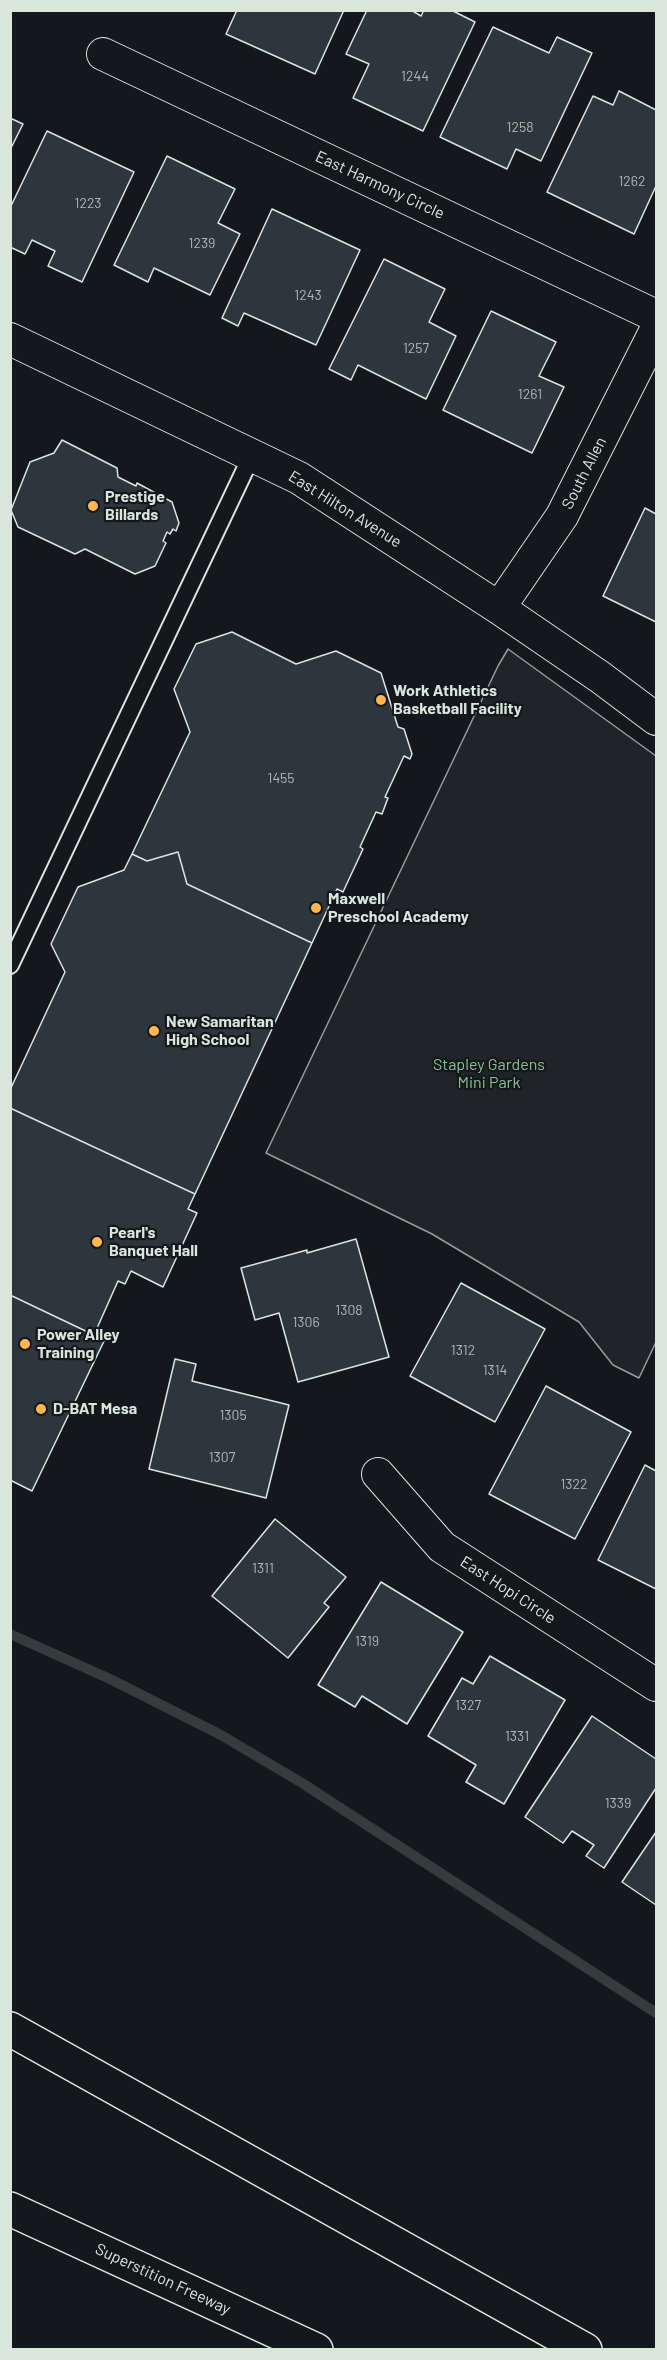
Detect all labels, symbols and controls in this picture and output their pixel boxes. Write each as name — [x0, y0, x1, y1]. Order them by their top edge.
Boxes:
house number: 1244 — [401, 68, 429, 84]
house number: 1258 — [507, 119, 533, 135]
street label: East Harmony Circle — [313, 147, 447, 223]
house number: 1262 — [618, 173, 646, 189]
house number: 1223 — [74, 195, 102, 211]
house number: 1239 — [189, 235, 215, 251]
house number: 1243 — [294, 287, 322, 303]
house number: 1257 — [403, 340, 429, 356]
house number: 1261 — [518, 386, 542, 402]
street label: South Allen — [558, 434, 610, 512]
street label: East Hilton Avenue — [285, 466, 405, 552]
place label: Prestige Billards — [105, 487, 165, 525]
marker: Prestige Billards — [86, 499, 100, 513]
place label: Work Athletics Basketball Facility — [393, 681, 522, 719]
marker: Work Athletics Basketball Facility — [374, 693, 388, 707]
house number: 1455 — [267, 770, 295, 786]
place label: Maxwell Preschool Academy — [328, 889, 469, 927]
marker: Maxwell Preschool Academy — [309, 901, 323, 915]
place label: New Samaritan High School — [166, 1012, 274, 1050]
marker: New Samaritan High School — [147, 1024, 161, 1038]
park label: Stapley Gardens Mini Park — [433, 1055, 545, 1093]
place label: Pearl's Banquet Hall — [109, 1223, 198, 1261]
marker: Pearl's Banquet Hall — [90, 1235, 104, 1249]
house number: 1308 — [335, 1302, 363, 1318]
house number: 1306 — [292, 1314, 320, 1330]
place label: Power Alley Training — [37, 1325, 120, 1363]
marker: Power Alley Training — [18, 1337, 32, 1351]
house number: 1312 — [451, 1342, 475, 1358]
house number: 1314 — [483, 1362, 507, 1378]
place label: D-BAT Mesa — [53, 1399, 137, 1419]
marker: D-BAT Mesa — [34, 1402, 48, 1416]
house number: 1305 — [219, 1407, 247, 1423]
house number: 1307 — [209, 1449, 235, 1465]
house number: 1322 — [560, 1476, 588, 1492]
street label: East Hopi Circle — [457, 1552, 559, 1628]
house number: 1311 — [252, 1560, 274, 1576]
house number: 1319 — [355, 1633, 379, 1649]
house number: 1327 — [455, 1697, 481, 1713]
house number: 1331 — [505, 1728, 529, 1744]
house number: 1339 — [605, 1795, 631, 1811]
street label: Superstition Freeway — [92, 2239, 234, 2319]

